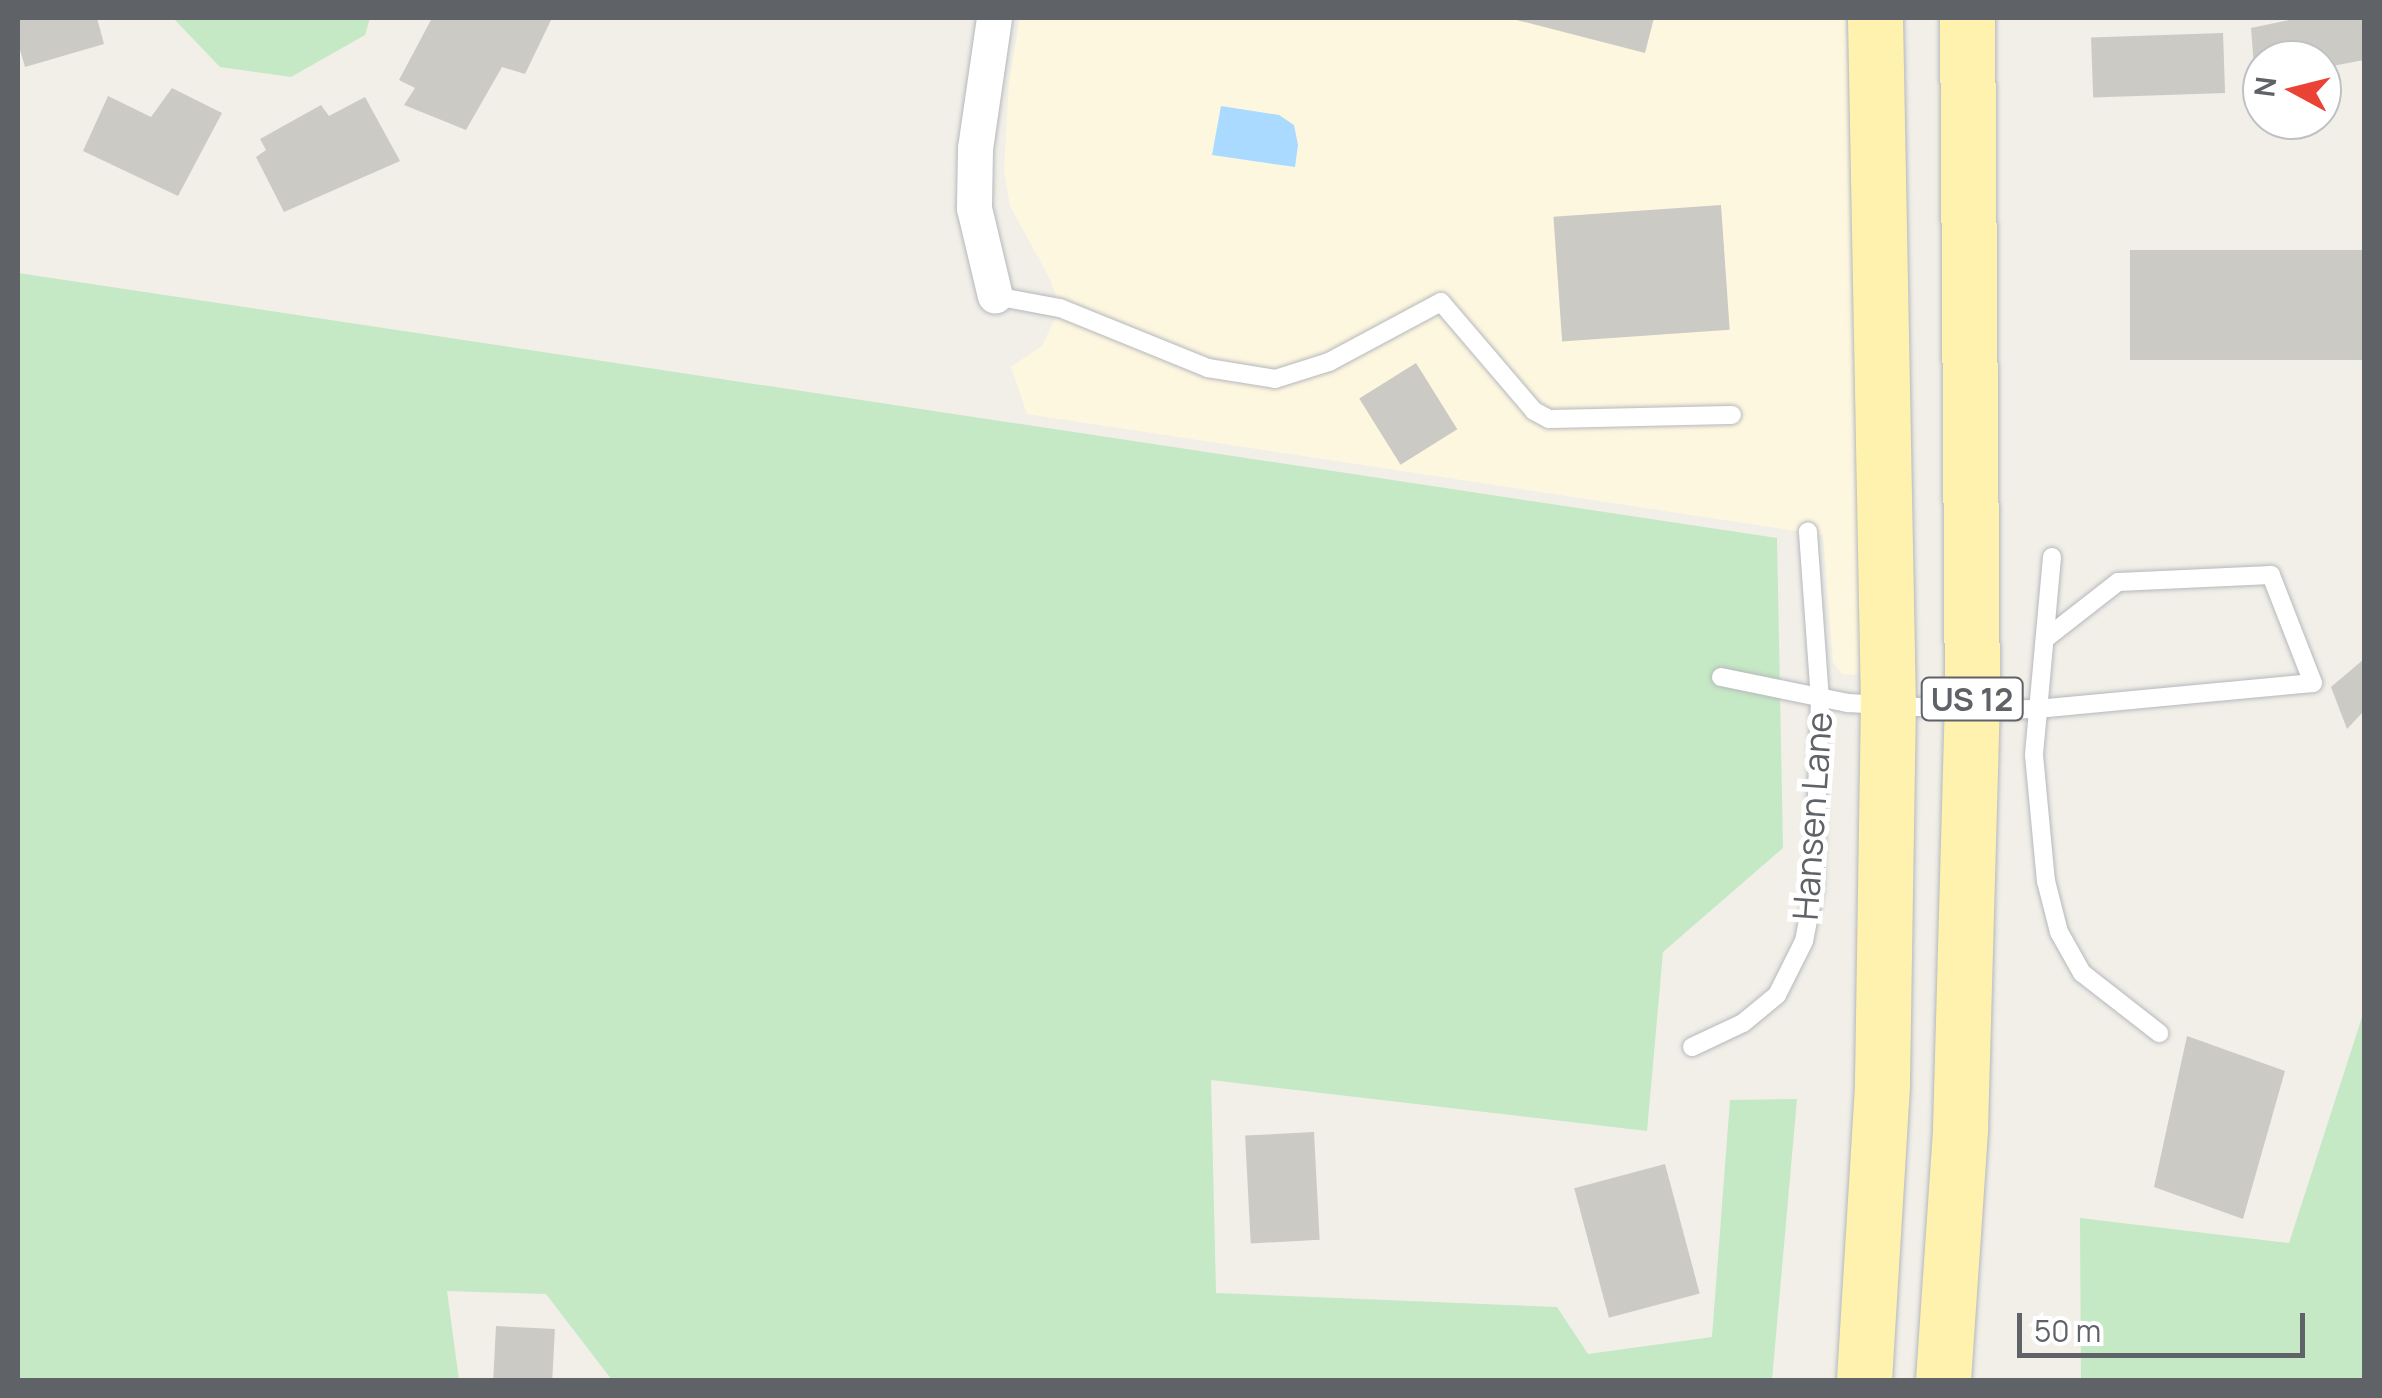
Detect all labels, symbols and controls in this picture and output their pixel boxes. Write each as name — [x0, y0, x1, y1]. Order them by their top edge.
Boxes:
north arrow — [2242, 40, 2342, 140]
text: N — [2244, 74, 2284, 99]
road number: US 12 — [1920, 672, 2024, 726]
street label: Hansen Lane — [1784, 710, 1840, 922]
scale bar — [2022, 1293, 2310, 1355]
text: 50 m — [2034, 1310, 2101, 1351]

